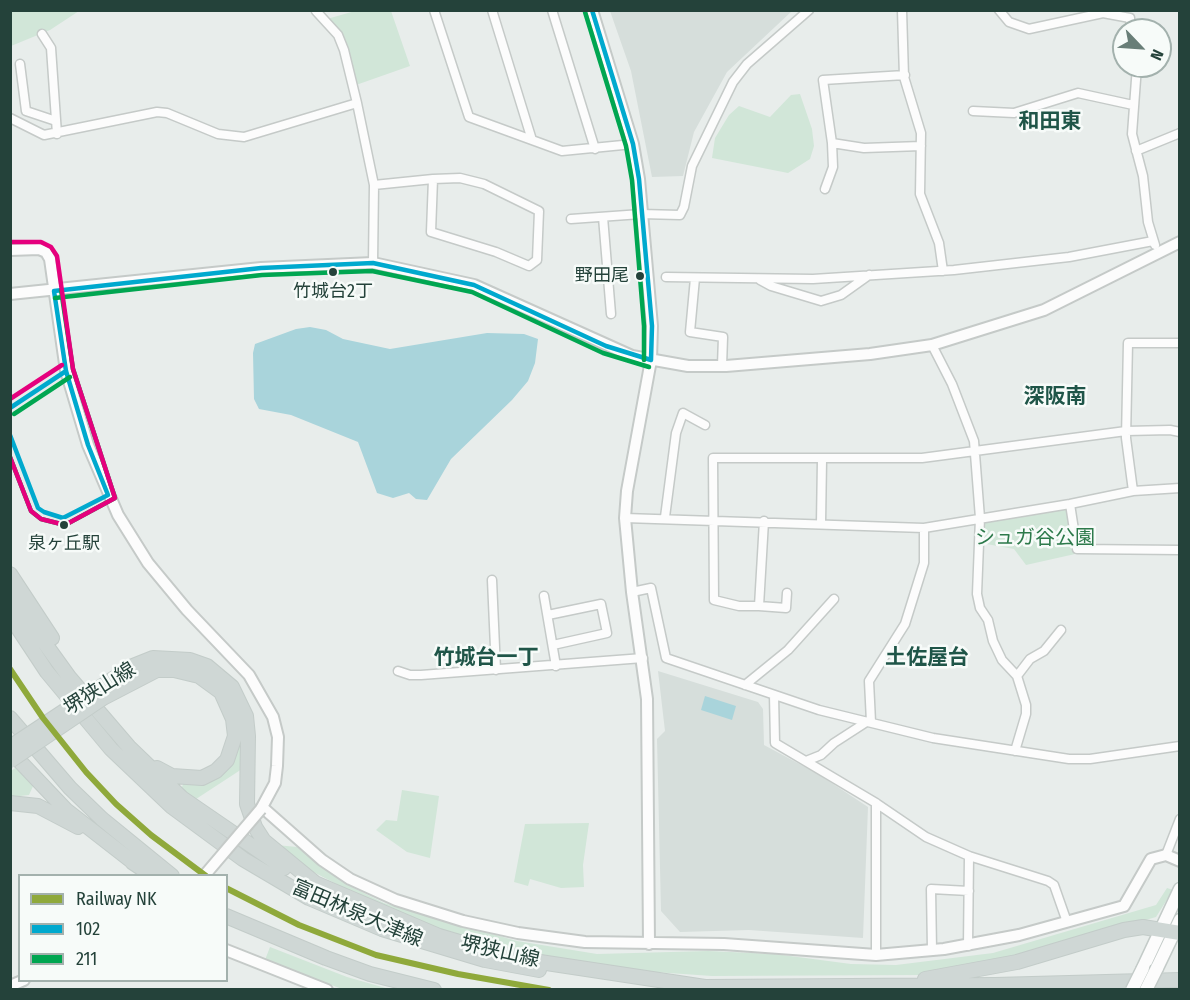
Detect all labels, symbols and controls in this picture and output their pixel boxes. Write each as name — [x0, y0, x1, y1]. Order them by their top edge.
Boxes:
north arrow — [1112, 18, 1172, 78]
text: N — [1146, 47, 1168, 63]
district label: 和田東 — [1019, 109, 1081, 135]
place label: 野田尾 — [575, 265, 629, 287]
marker: 竹城台2丁 — [327, 266, 339, 278]
marker: 野田尾 — [634, 270, 646, 282]
place label: 竹城台2丁 — [293, 281, 373, 303]
district label: 深阪南 — [1024, 384, 1086, 410]
marker: 泉ヶ丘駅 — [58, 519, 70, 531]
park label: シュガ谷公園 — [975, 526, 1095, 550]
place label: 泉ヶ丘駅 — [28, 533, 100, 555]
district label: 竹城台一丁 — [434, 645, 538, 671]
district label: 土佐屋台 — [885, 645, 969, 671]
street label: 堺狭山線 — [60, 658, 140, 720]
legend — [18, 874, 228, 982]
street label: 富田林泉大津線 — [288, 876, 426, 952]
text: Railway NK — [76, 888, 157, 910]
text: 102 — [76, 918, 100, 940]
street label: 堺狭山線 — [458, 931, 542, 973]
text: 211 — [76, 948, 97, 970]

